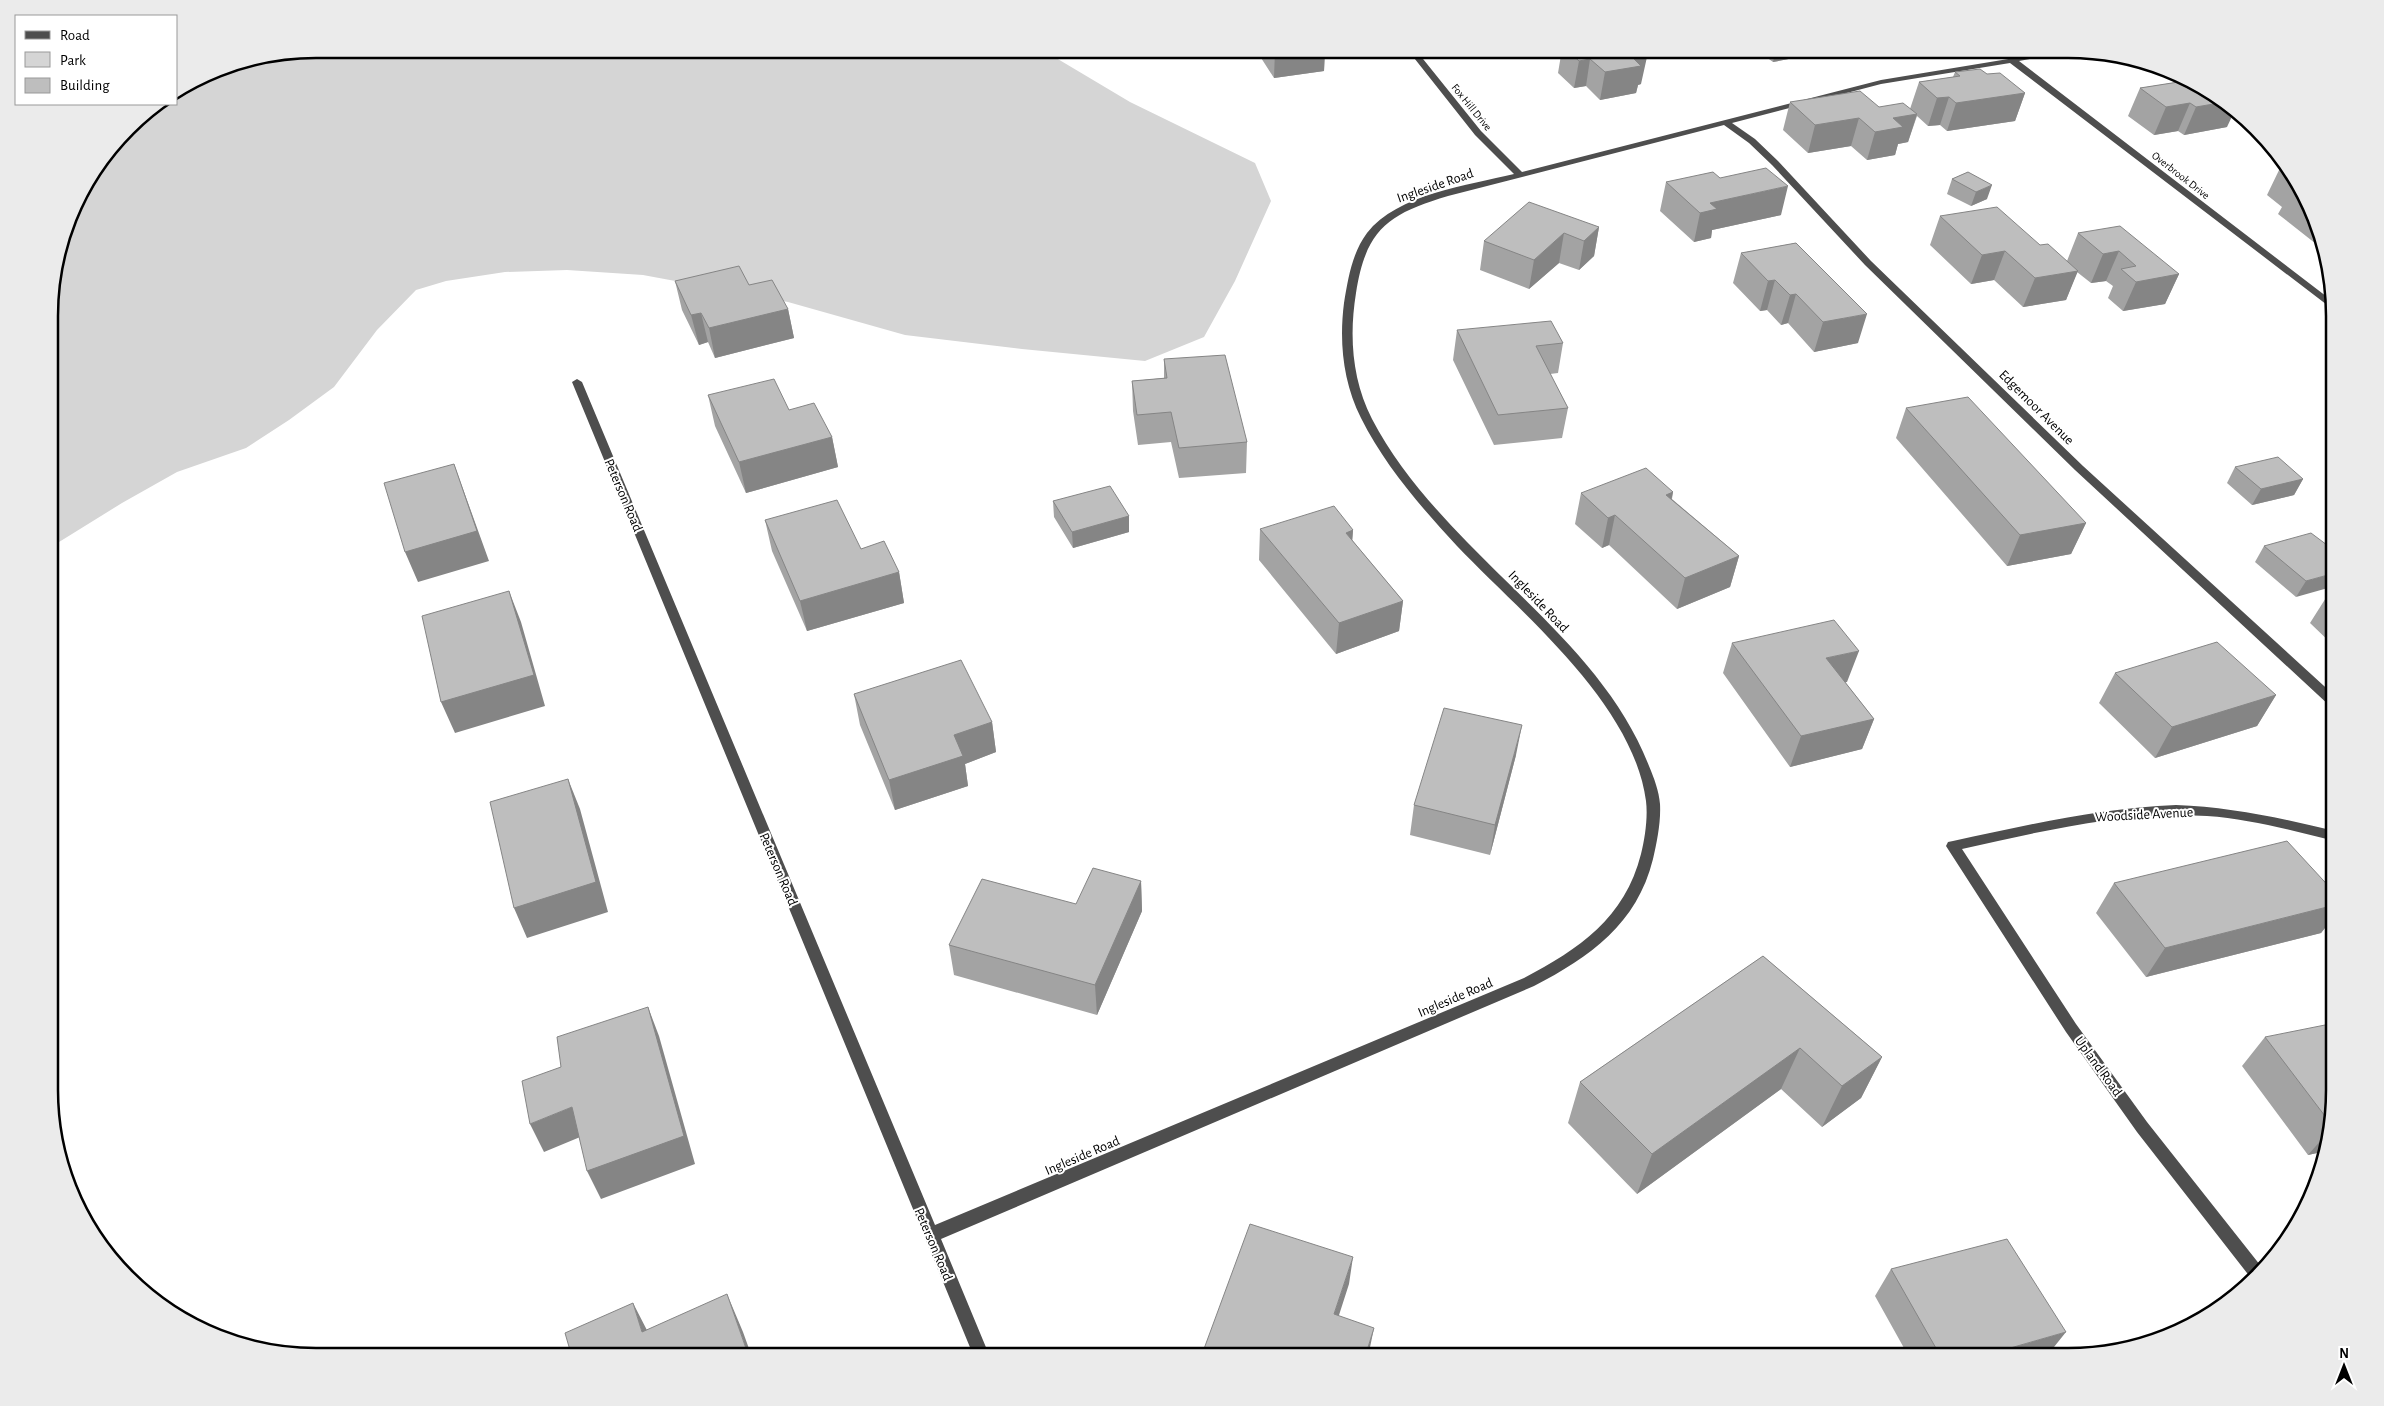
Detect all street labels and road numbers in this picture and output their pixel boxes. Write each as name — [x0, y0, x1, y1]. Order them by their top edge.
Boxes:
street label: Fox Hill Drive — [1450, 82, 1494, 133]
street label: Overbrook Drive — [2150, 150, 2212, 201]
street label: Ingleside Road — [1395, 166, 1475, 206]
street label: Edgemoor Avenue — [1996, 368, 2076, 448]
street label: Peterson Road — [601, 457, 645, 534]
street label: Ingleside Road — [1505, 568, 1571, 635]
street label: Woodside Avenue — [2095, 805, 2193, 825]
street label: Peterson Road — [756, 831, 800, 908]
street label: Ingleside Road — [1416, 976, 1495, 1020]
street label: Upland Road — [2072, 1034, 2124, 1099]
street label: Ingleside Road — [1043, 1134, 1122, 1178]
street label: Peterson Road — [911, 1206, 955, 1283]

